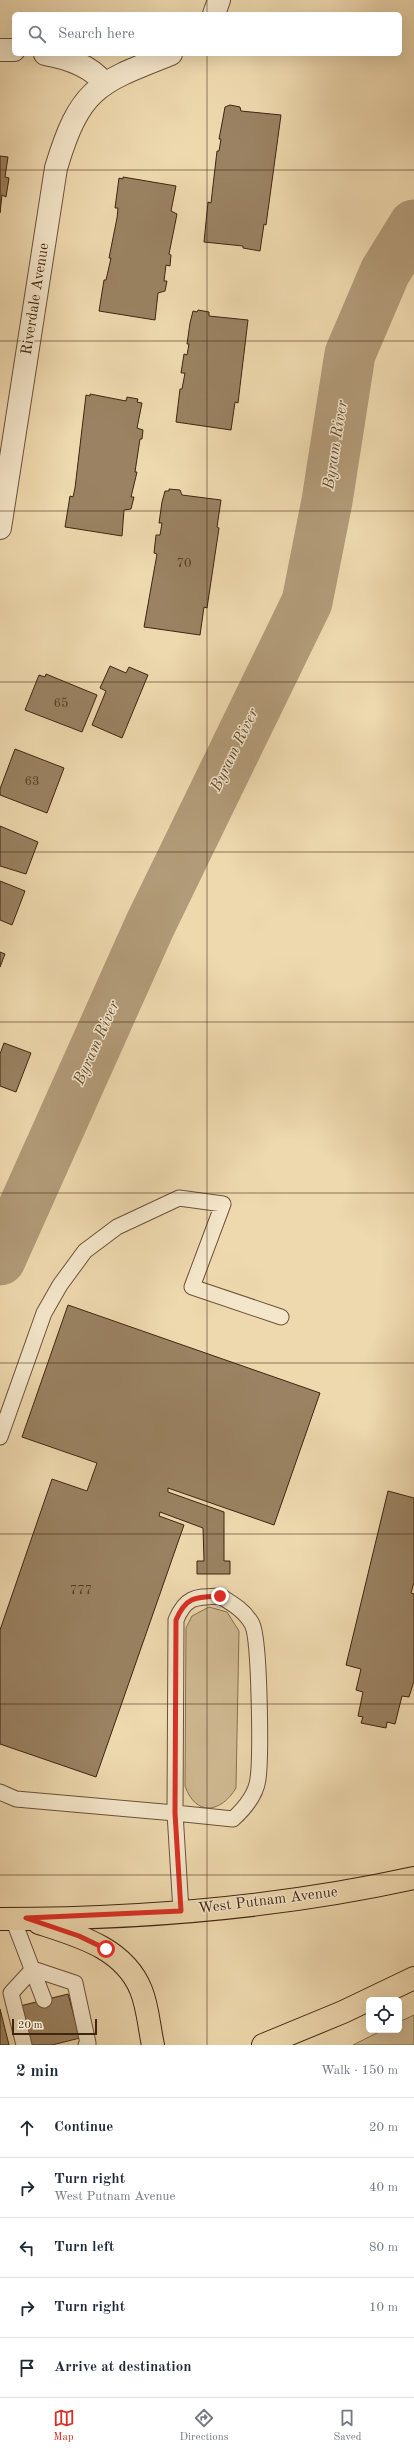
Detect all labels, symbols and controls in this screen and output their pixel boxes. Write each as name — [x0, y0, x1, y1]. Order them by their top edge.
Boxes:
search box — [12, 12, 402, 56]
icon: search — [26, 23, 48, 45]
text: Search here — [58, 27, 135, 42]
street label: Riverdale Avenue — [20, 242, 52, 356]
water label: Byram River — [321, 398, 351, 492]
house number: 70 — [176, 557, 192, 570]
house number: 65 — [53, 697, 69, 710]
water label: Byram River — [208, 705, 262, 795]
house number: 63 — [24, 775, 40, 788]
water label: Byram River — [71, 998, 123, 1088]
house number: 777 — [70, 1584, 92, 1597]
route end — [211, 1587, 229, 1605]
street label: West Putnam Avenue — [198, 1885, 339, 1917]
route start — [97, 1940, 115, 1958]
map controls — [366, 1997, 402, 2033]
button: locate — [366, 1997, 402, 2033]
scale bar — [12, 2017, 97, 2036]
text: 20 m — [18, 2020, 43, 2031]
text: 2 min — [16, 2063, 59, 2080]
text: Walk · 150 m — [321, 2064, 398, 2077]
icon: ahead — [16, 2117, 38, 2139]
text: Continue — [54, 2120, 113, 2135]
text: 20 m — [369, 2121, 398, 2134]
text: Turn right — [54, 2172, 125, 2187]
icon: right — [16, 2177, 38, 2199]
text: 40 m — [369, 2181, 398, 2194]
text: West Putnam Avenue — [54, 2190, 175, 2203]
icon: left — [16, 2237, 38, 2259]
text: Turn left — [54, 2240, 114, 2255]
text: 80 m — [369, 2241, 398, 2254]
icon: right — [16, 2297, 38, 2319]
text: Turn right — [54, 2300, 125, 2315]
text: 10 m — [369, 2301, 398, 2314]
icon: arrive — [16, 2357, 38, 2379]
text: Arrive at destination — [54, 2360, 192, 2375]
tab: Map — [53, 2407, 75, 2445]
tab: Directions — [180, 2407, 228, 2445]
tab: Saved — [333, 2407, 361, 2445]

